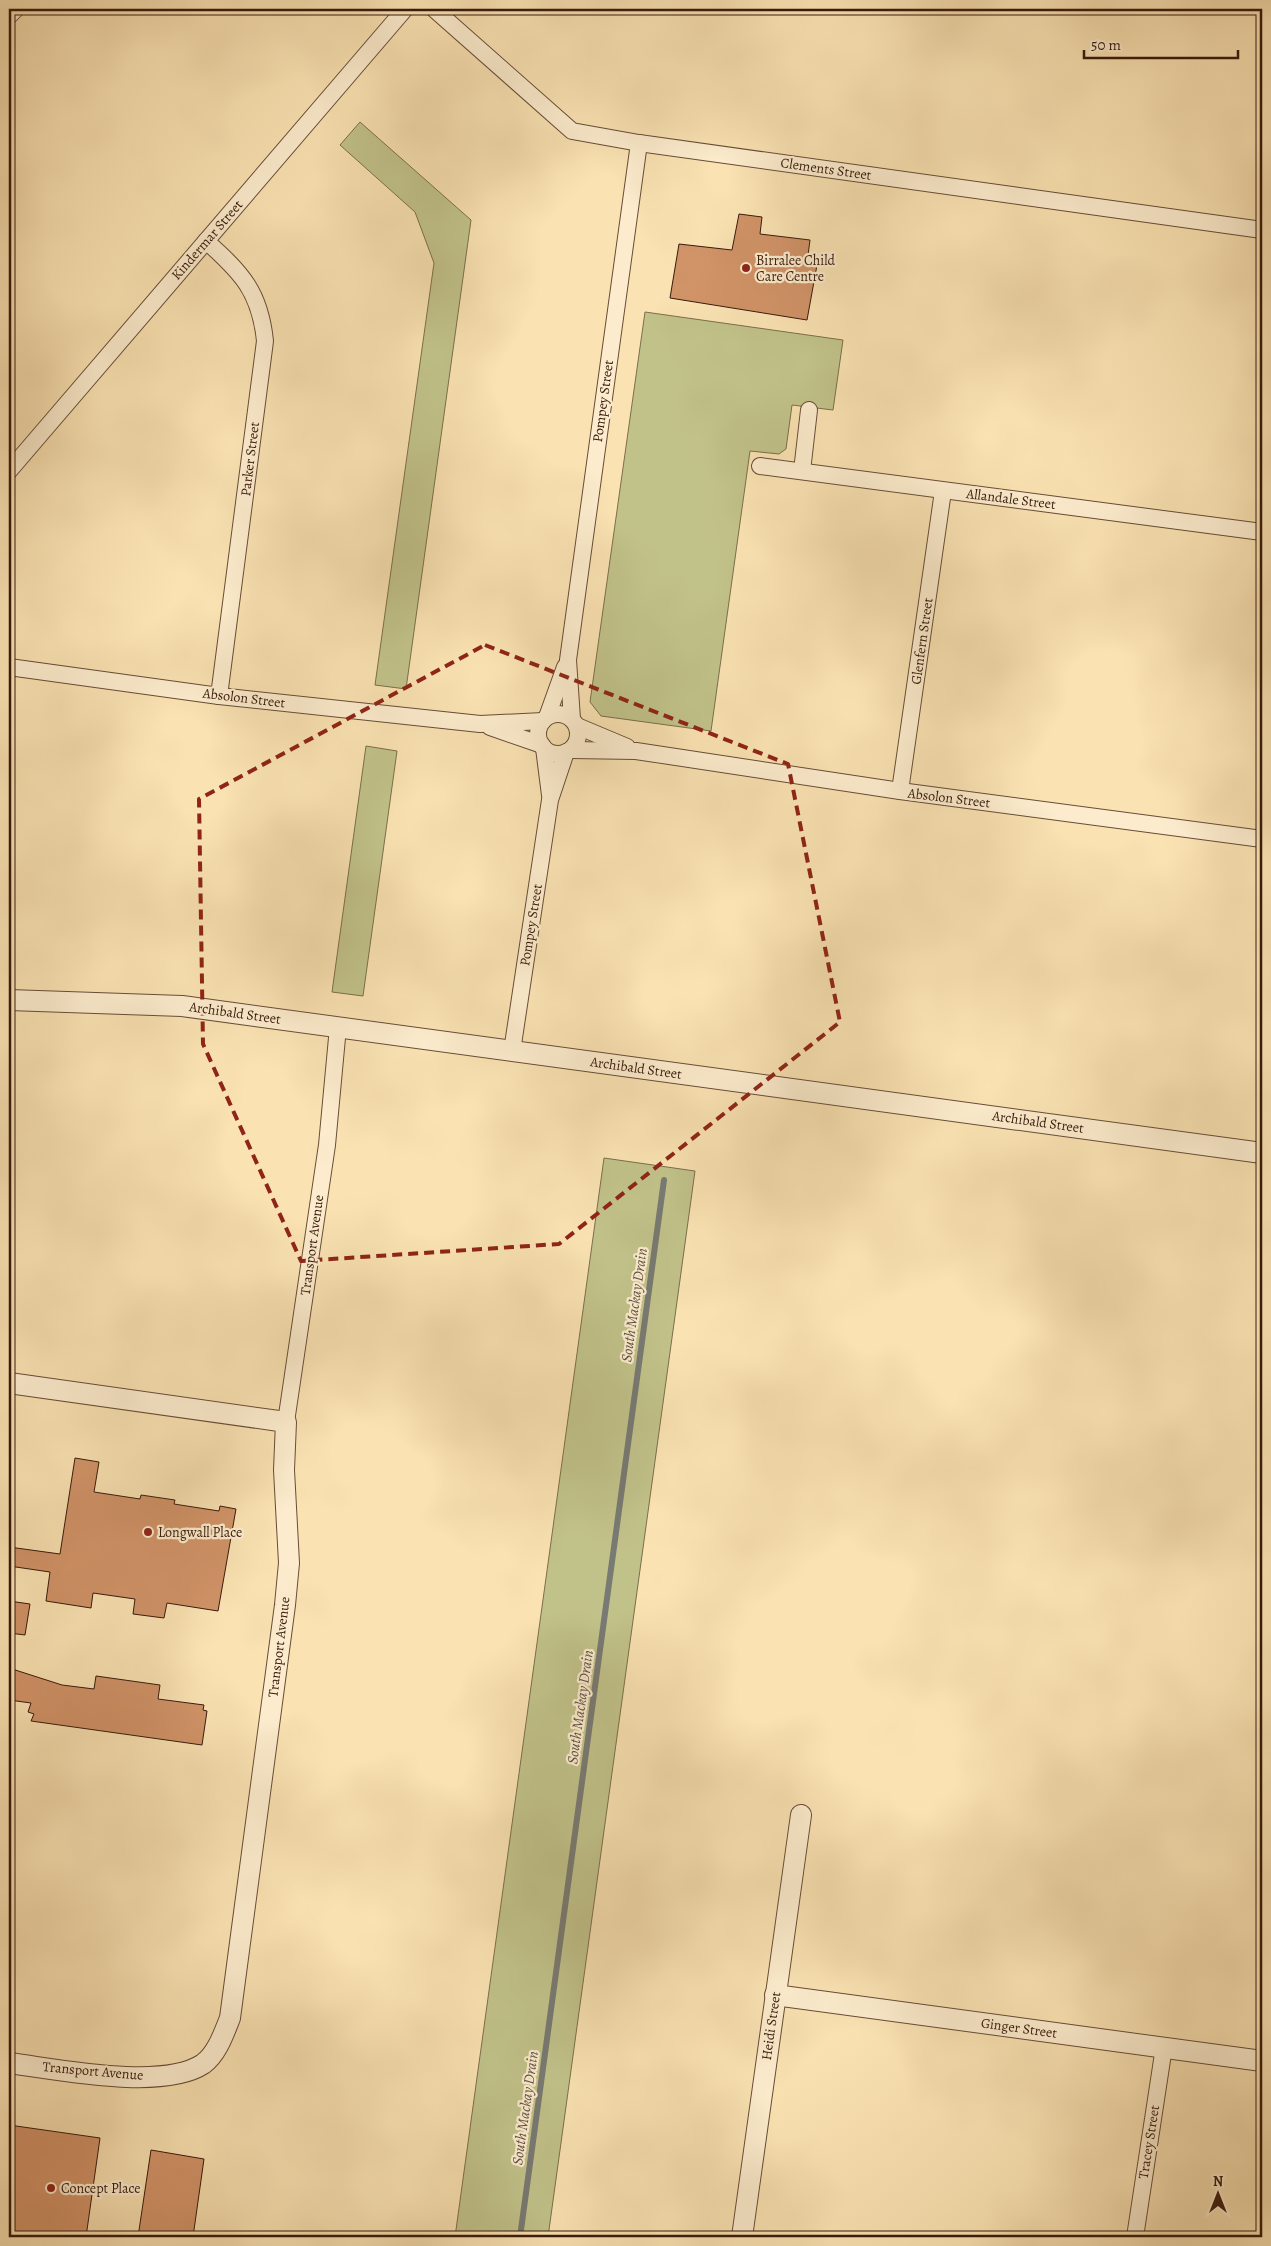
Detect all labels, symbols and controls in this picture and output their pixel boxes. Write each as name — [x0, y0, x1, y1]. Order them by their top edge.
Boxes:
scale bar — [1084, 28, 1237, 60]
text: 50 m — [1091, 35, 1121, 55]
street label: Clements Street — [779, 153, 873, 185]
street label: Kindermar Street — [167, 196, 247, 284]
place label: Birralee Child Care Centre — [756, 251, 836, 286]
marker: Birralee Child Care Centre — [740, 262, 752, 274]
street label: Pompey Street — [588, 358, 618, 443]
street label: Parker Street — [236, 420, 264, 497]
street label: Allandale Street — [964, 484, 1057, 514]
street label: Glenfern Street — [907, 596, 938, 686]
street label: Absolon Street — [201, 683, 287, 713]
street label: Absolon Street — [906, 783, 992, 813]
street label: Pompey Street — [515, 882, 547, 967]
street label: Archibald Street — [187, 997, 282, 1029]
street label: Archibald Street — [588, 1052, 683, 1084]
street label: Archibald Street — [990, 1106, 1085, 1138]
street label: Transport Avenue — [296, 1194, 328, 1296]
water label: South Mackay Drain — [616, 1247, 652, 1363]
place label: Longwall Place — [158, 1523, 242, 1542]
marker: Longwall Place — [142, 1526, 154, 1538]
street label: Transport Avenue — [263, 1596, 295, 1698]
water label: South Mackay Drain — [562, 1649, 598, 1765]
street label: Heidi Street — [757, 1990, 785, 2062]
street label: Ginger Street — [980, 2013, 1059, 2043]
water label: South Mackay Drain — [507, 2050, 543, 2166]
street label: Transport Avenue — [42, 2057, 144, 2085]
street label: Tracey Street — [1134, 2103, 1164, 2180]
north arrow — [1194, 2168, 1244, 2218]
text: N — [1213, 2172, 1223, 2191]
place label: Concept Place — [61, 2179, 141, 2198]
marker: Concept Place — [45, 2182, 57, 2194]

